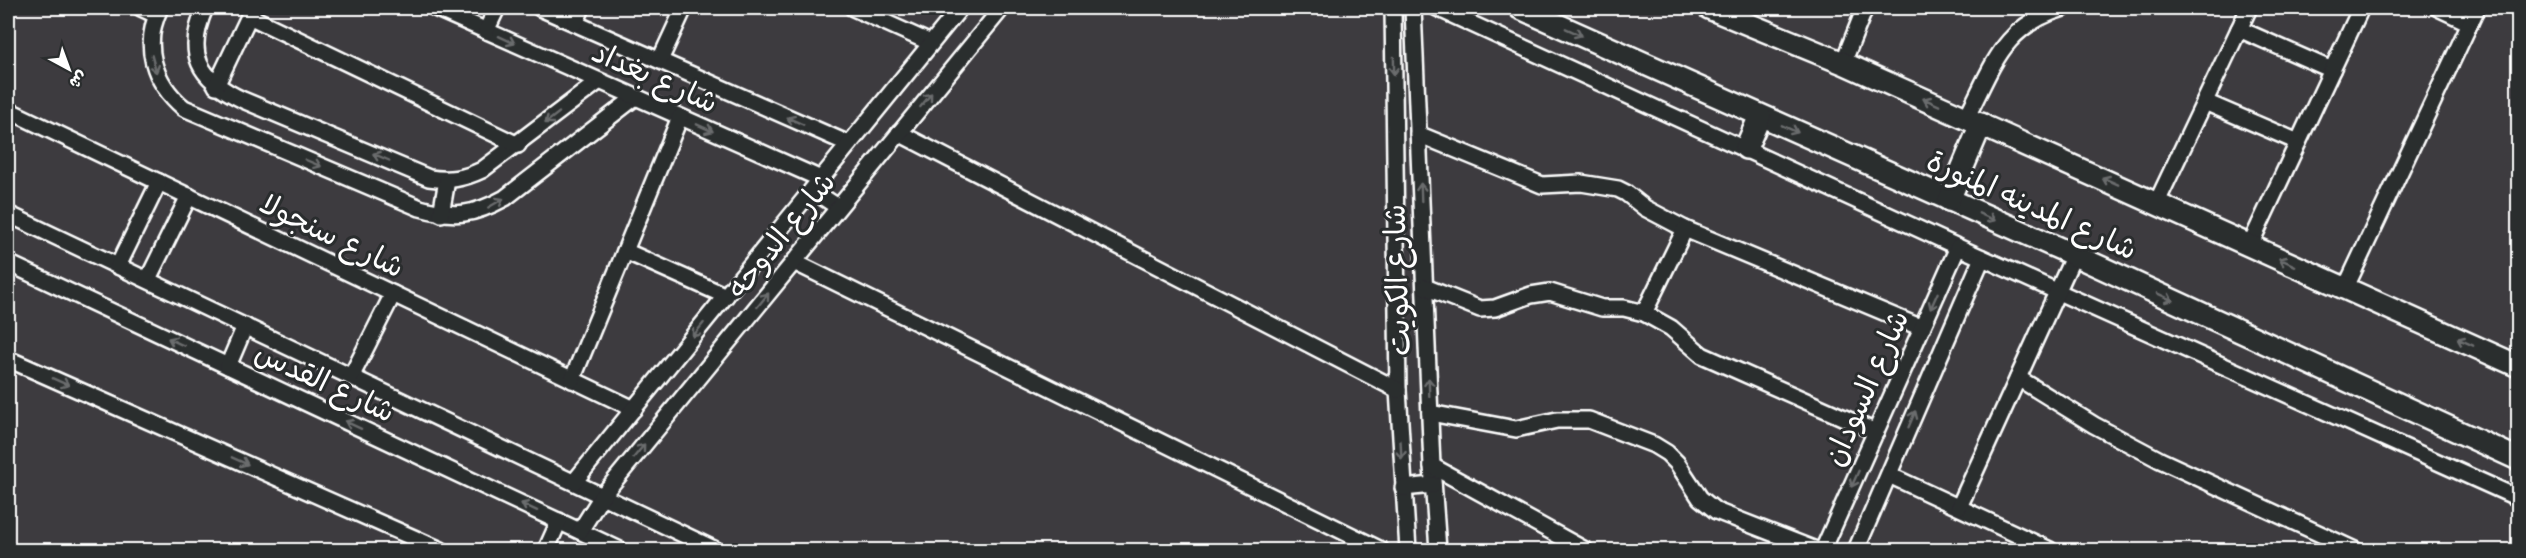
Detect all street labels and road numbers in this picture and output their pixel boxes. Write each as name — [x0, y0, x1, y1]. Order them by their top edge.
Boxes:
street label: شارع بغداد — [585, 32, 724, 123]
street label: شارع المدينه المنورة — [1920, 142, 2143, 270]
street label: شارع الدوحه — [718, 164, 845, 307]
street label: شارع سنجولا — [253, 184, 411, 288]
street label: شارع الكويت — [1375, 203, 1421, 357]
street label: شارع السودان — [1815, 304, 1919, 473]
street label: شارع القدس — [248, 333, 401, 433]

